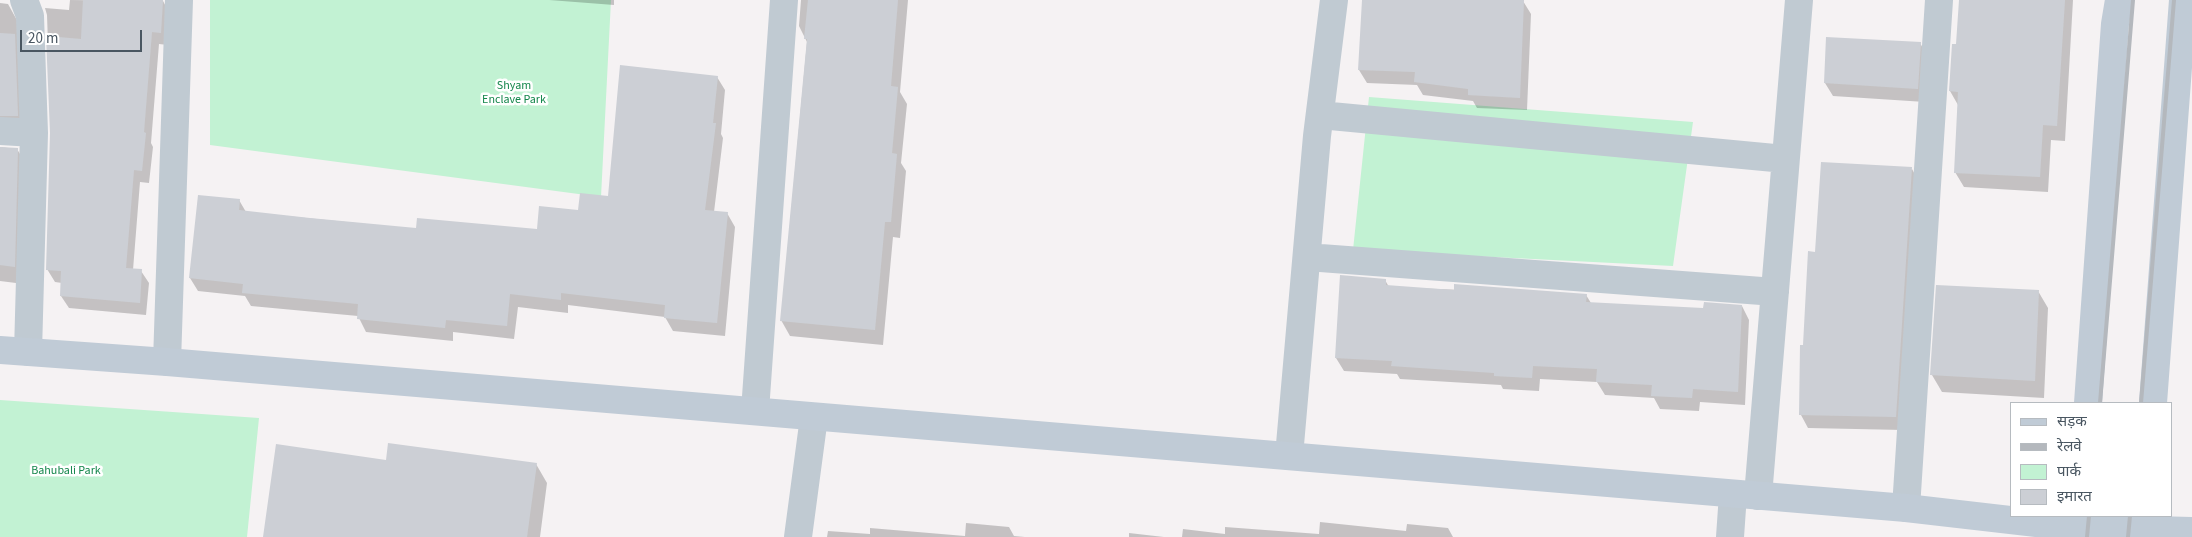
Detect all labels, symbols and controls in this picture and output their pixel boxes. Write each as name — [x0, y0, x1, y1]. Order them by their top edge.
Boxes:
scale bar — [22, 20, 145, 52]
text: 20 m — [28, 28, 58, 49]
park label: Shyam Enclave Park — [482, 79, 546, 107]
legend — [2010, 402, 2172, 517]
text: सड़क — [2057, 411, 2087, 432]
text: रेलवे — [2057, 436, 2082, 457]
text: पार्क — [2057, 461, 2081, 482]
park label: Bahubali Park — [31, 464, 101, 478]
text: इमारत — [2057, 486, 2092, 507]

